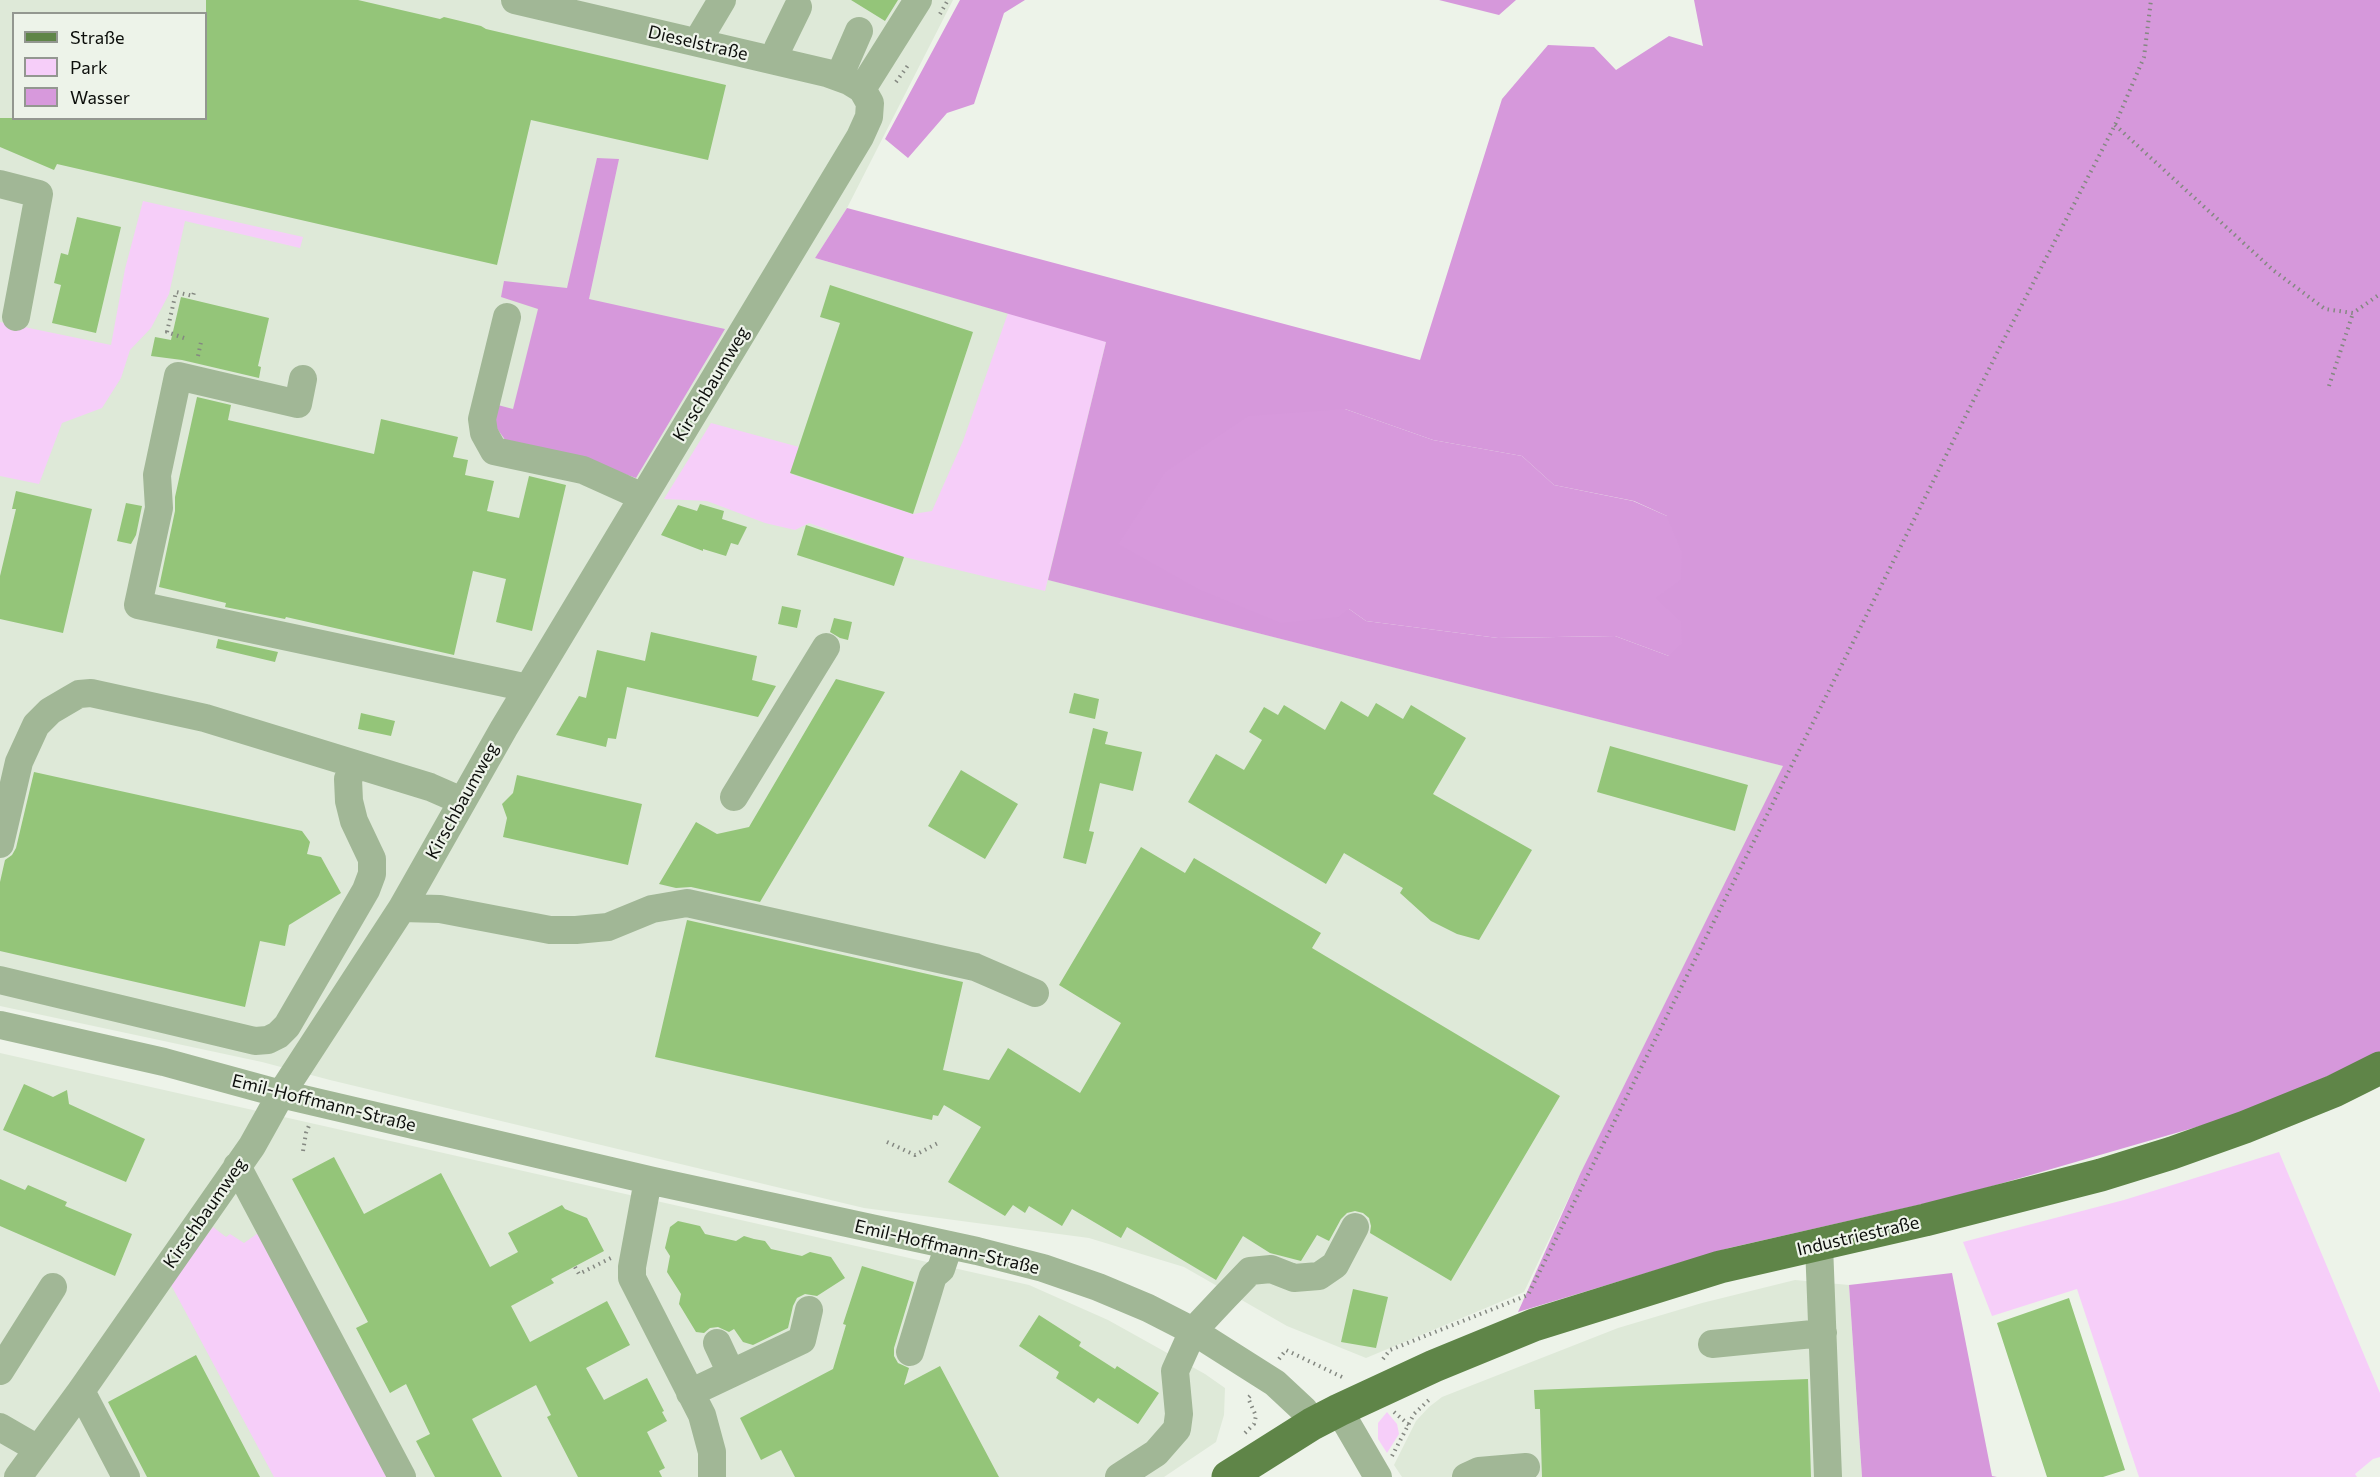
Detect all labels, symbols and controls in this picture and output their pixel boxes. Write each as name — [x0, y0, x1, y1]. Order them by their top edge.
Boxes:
legend — [12, 12, 207, 120]
street label: Dieselstraße — [646, 21, 750, 65]
text: Straße — [70, 26, 125, 48]
text: Park — [70, 56, 108, 78]
text: Wasser — [70, 86, 130, 108]
street label: Kirschbaumweg — [668, 323, 754, 445]
street label: Kirschbaumweg — [421, 739, 503, 863]
street label: Emil-Hoffmann-Straße — [230, 1070, 418, 1136]
street label: Kirschbaumweg — [159, 1154, 251, 1272]
street label: Industriestraße — [1795, 1211, 1921, 1261]
street label: Emil-Hoffmann-Straße — [852, 1215, 1042, 1279]

